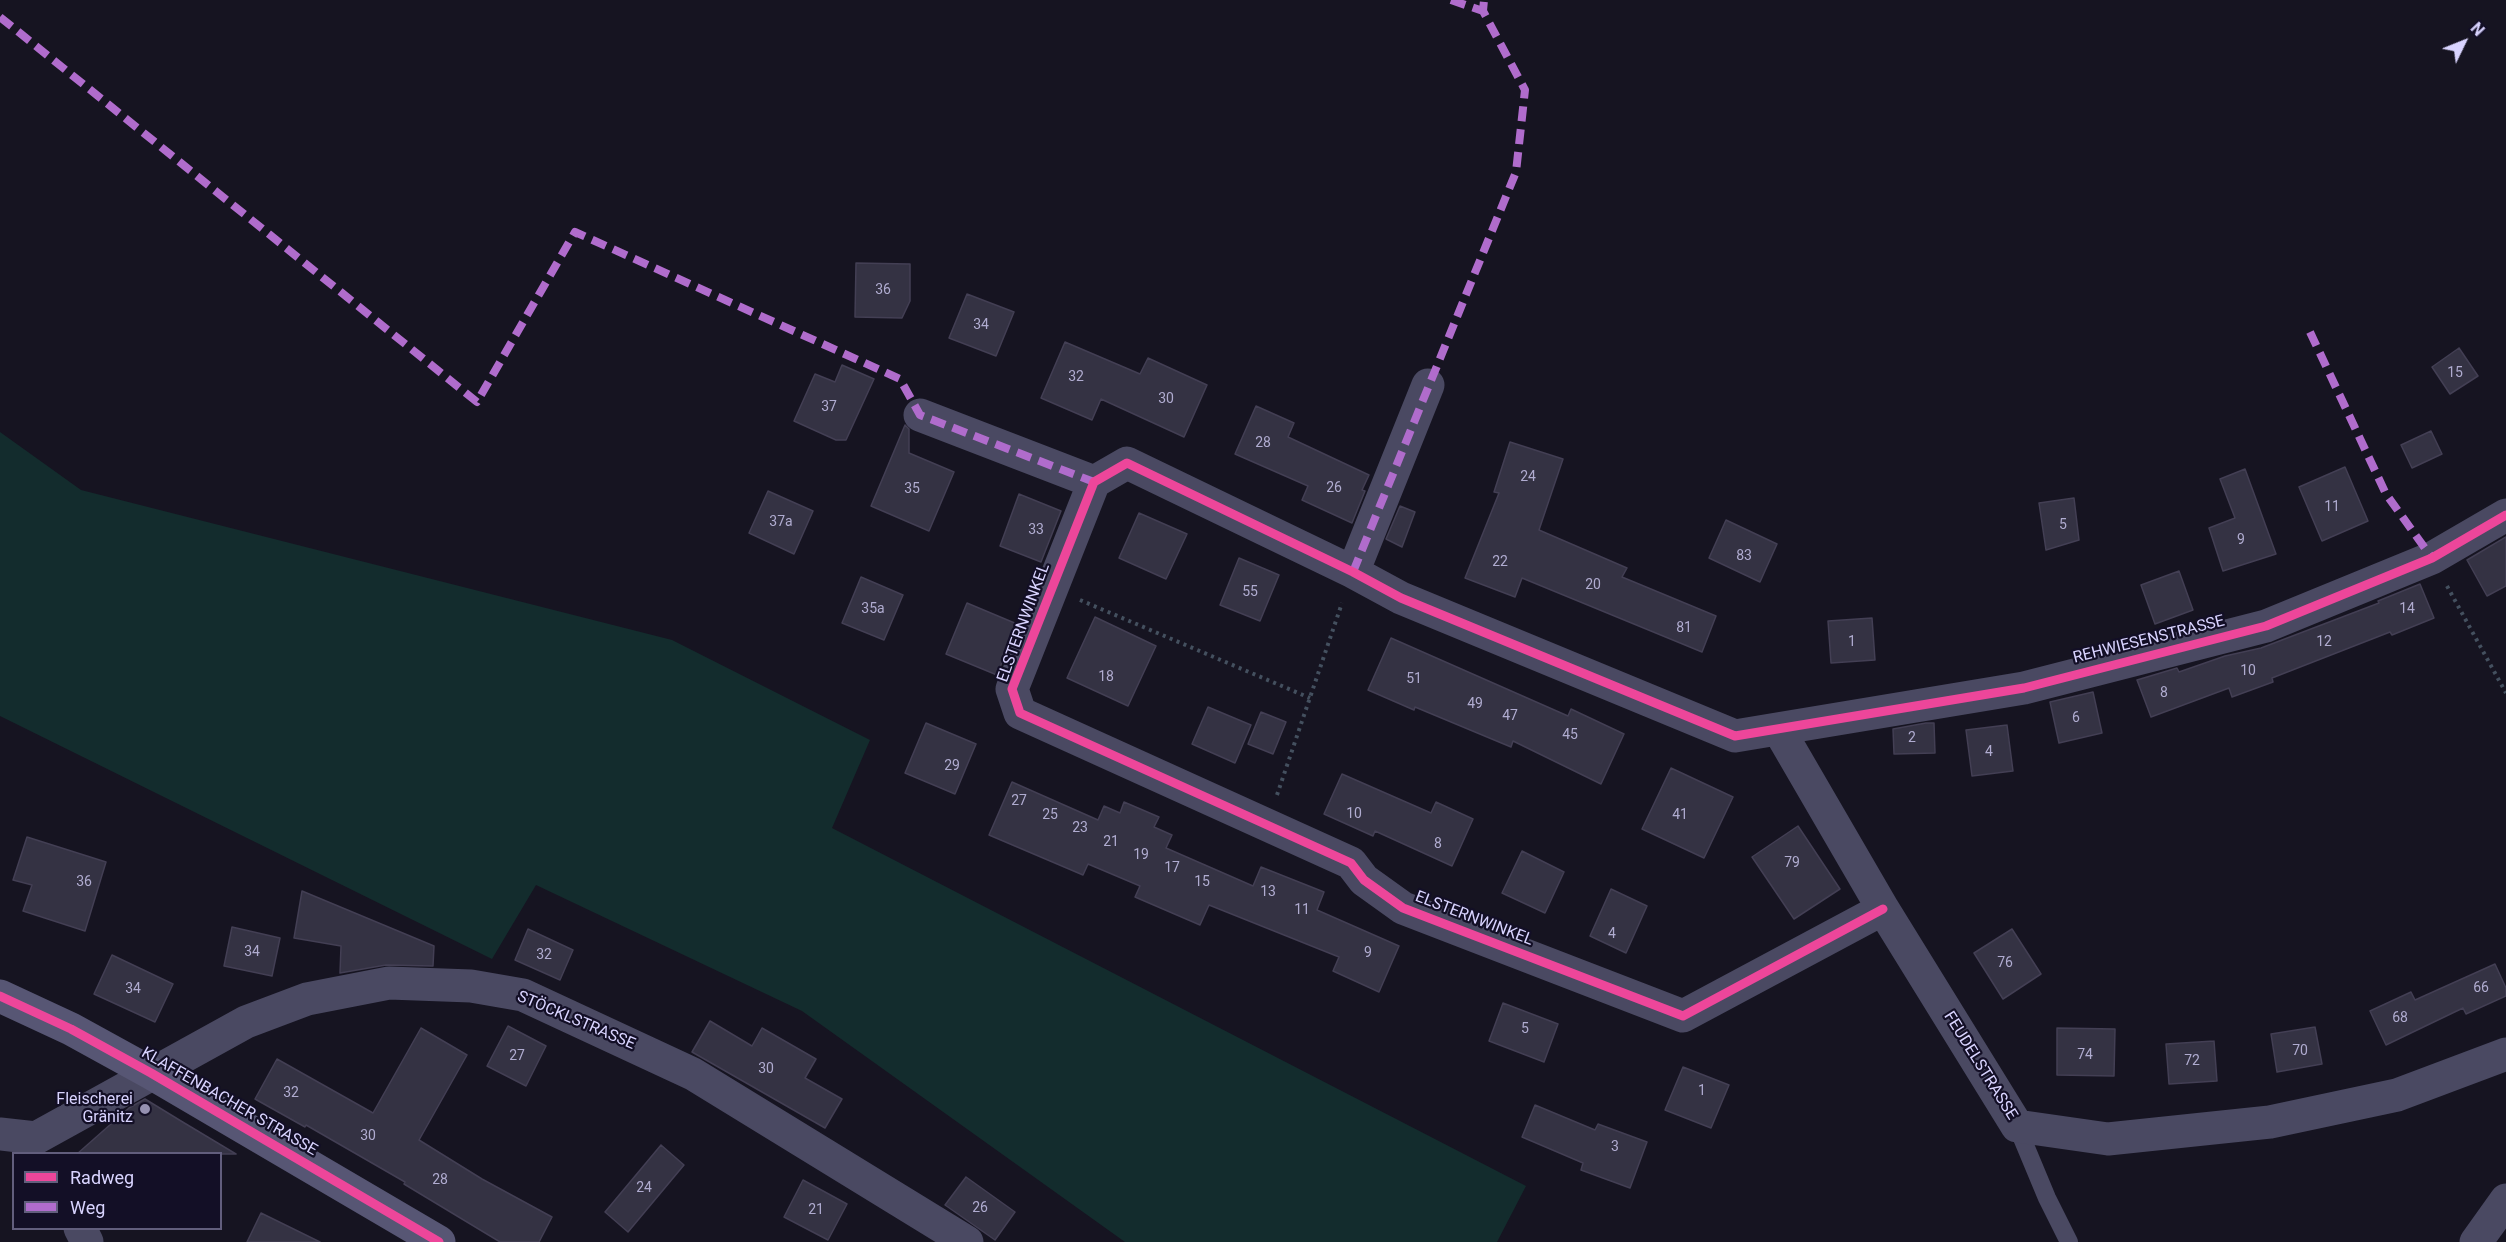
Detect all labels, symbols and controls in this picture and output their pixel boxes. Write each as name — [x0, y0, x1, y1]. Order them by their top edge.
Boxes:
north arrow — [2434, 12, 2494, 72]
text: N — [2467, 19, 2488, 40]
house number: 36 — [875, 282, 891, 298]
house number: 34 — [973, 317, 989, 333]
house number: 15 — [2447, 365, 2463, 381]
house number: 32 — [1068, 369, 1084, 385]
house number: 30 — [1158, 391, 1174, 407]
house number: 37 — [821, 399, 837, 415]
house number: 28 — [1255, 435, 1271, 451]
house number: 24 — [1520, 469, 1536, 485]
house number: 26 — [1326, 480, 1342, 496]
house number: 35 — [904, 481, 920, 497]
house number: 11 — [2324, 499, 2340, 515]
house number: 37a — [769, 514, 793, 530]
house number: 5 — [2059, 517, 2067, 533]
house number: 33 — [1028, 522, 1044, 538]
house number: 9 — [2237, 532, 2245, 548]
house number: 83 — [1736, 548, 1752, 564]
house number: 22 — [1492, 554, 1508, 570]
street label: ELSTERNWINKEL — [994, 561, 1054, 685]
house number: 20 — [1585, 577, 1601, 593]
house number: 55 — [1242, 584, 1258, 600]
house number: 35a — [861, 601, 885, 617]
house number: 14 — [2399, 601, 2415, 617]
street label: REHWIESENSTRASSE — [2071, 612, 2227, 668]
house number: 81 — [1676, 620, 1692, 636]
house number: 1 — [1848, 634, 1856, 650]
house number: 12 — [2316, 634, 2332, 650]
house number: 10 — [2240, 663, 2256, 679]
house number: 18 — [1098, 669, 1114, 685]
house number: 51 — [1406, 671, 1422, 687]
house number: 8 — [2160, 685, 2168, 701]
house number: 49 — [1467, 696, 1483, 712]
house number: 47 — [1502, 708, 1518, 724]
house number: 6 — [2072, 710, 2080, 726]
house number: 45 — [1562, 727, 1578, 743]
house number: 2 — [1908, 730, 1916, 746]
house number: 4 — [1985, 744, 1993, 760]
house number: 29 — [944, 758, 960, 774]
house number: 27 — [1011, 793, 1027, 809]
house number: 10 — [1346, 806, 1362, 822]
house number: 25 — [1042, 807, 1058, 823]
house number: 41 — [1672, 807, 1688, 823]
house number: 23 — [1072, 820, 1088, 836]
house number: 21 — [1103, 834, 1119, 850]
house number: 8 — [1434, 836, 1442, 852]
house number: 19 — [1133, 847, 1149, 863]
house number: 79 — [1784, 855, 1800, 871]
house number: 17 — [1164, 860, 1180, 876]
house number: 36 — [76, 874, 92, 890]
house number: 15 — [1194, 874, 1210, 890]
house number: 13 — [1260, 884, 1276, 900]
street label: ELSTERNWINKEL — [1412, 888, 1536, 950]
house number: 11 — [1294, 902, 1310, 918]
house number: 4 — [1608, 926, 1616, 942]
house number: 34 — [244, 944, 260, 960]
house number: 9 — [1364, 945, 1372, 961]
house number: 32 — [536, 947, 552, 963]
house number: 76 — [1997, 955, 2013, 971]
house number: 66 — [2473, 980, 2489, 996]
house number: 34 — [125, 981, 141, 997]
street label: STÖCKLSTRASSE — [514, 987, 638, 1055]
street label: FEUDELSTRASSE — [1939, 1008, 2021, 1124]
house number: 68 — [2392, 1010, 2408, 1026]
house number: 5 — [1521, 1021, 1529, 1037]
house number: 70 — [2292, 1043, 2308, 1059]
street label: KLAFFENBACHER STRASSE — [138, 1044, 320, 1160]
house number: 74 — [2077, 1047, 2093, 1063]
house number: 27 — [509, 1048, 525, 1064]
house number: 72 — [2184, 1053, 2200, 1069]
house number: 30 — [758, 1061, 774, 1077]
house number: 1 — [1698, 1083, 1706, 1099]
house number: 32 — [283, 1085, 299, 1101]
place label: Fleischerei Gränitz — [56, 1090, 133, 1128]
marker: Fleischerei Gränitz — [138, 1102, 152, 1116]
house number: 30 — [360, 1128, 376, 1144]
house number: 3 — [1611, 1139, 1619, 1155]
legend — [12, 1152, 222, 1230]
text: Radweg — [70, 1167, 134, 1188]
house number: 28 — [432, 1172, 448, 1188]
house number: 24 — [636, 1180, 652, 1196]
text: Weg — [70, 1197, 105, 1218]
house number: 26 — [972, 1200, 988, 1216]
house number: 21 — [808, 1202, 824, 1218]

